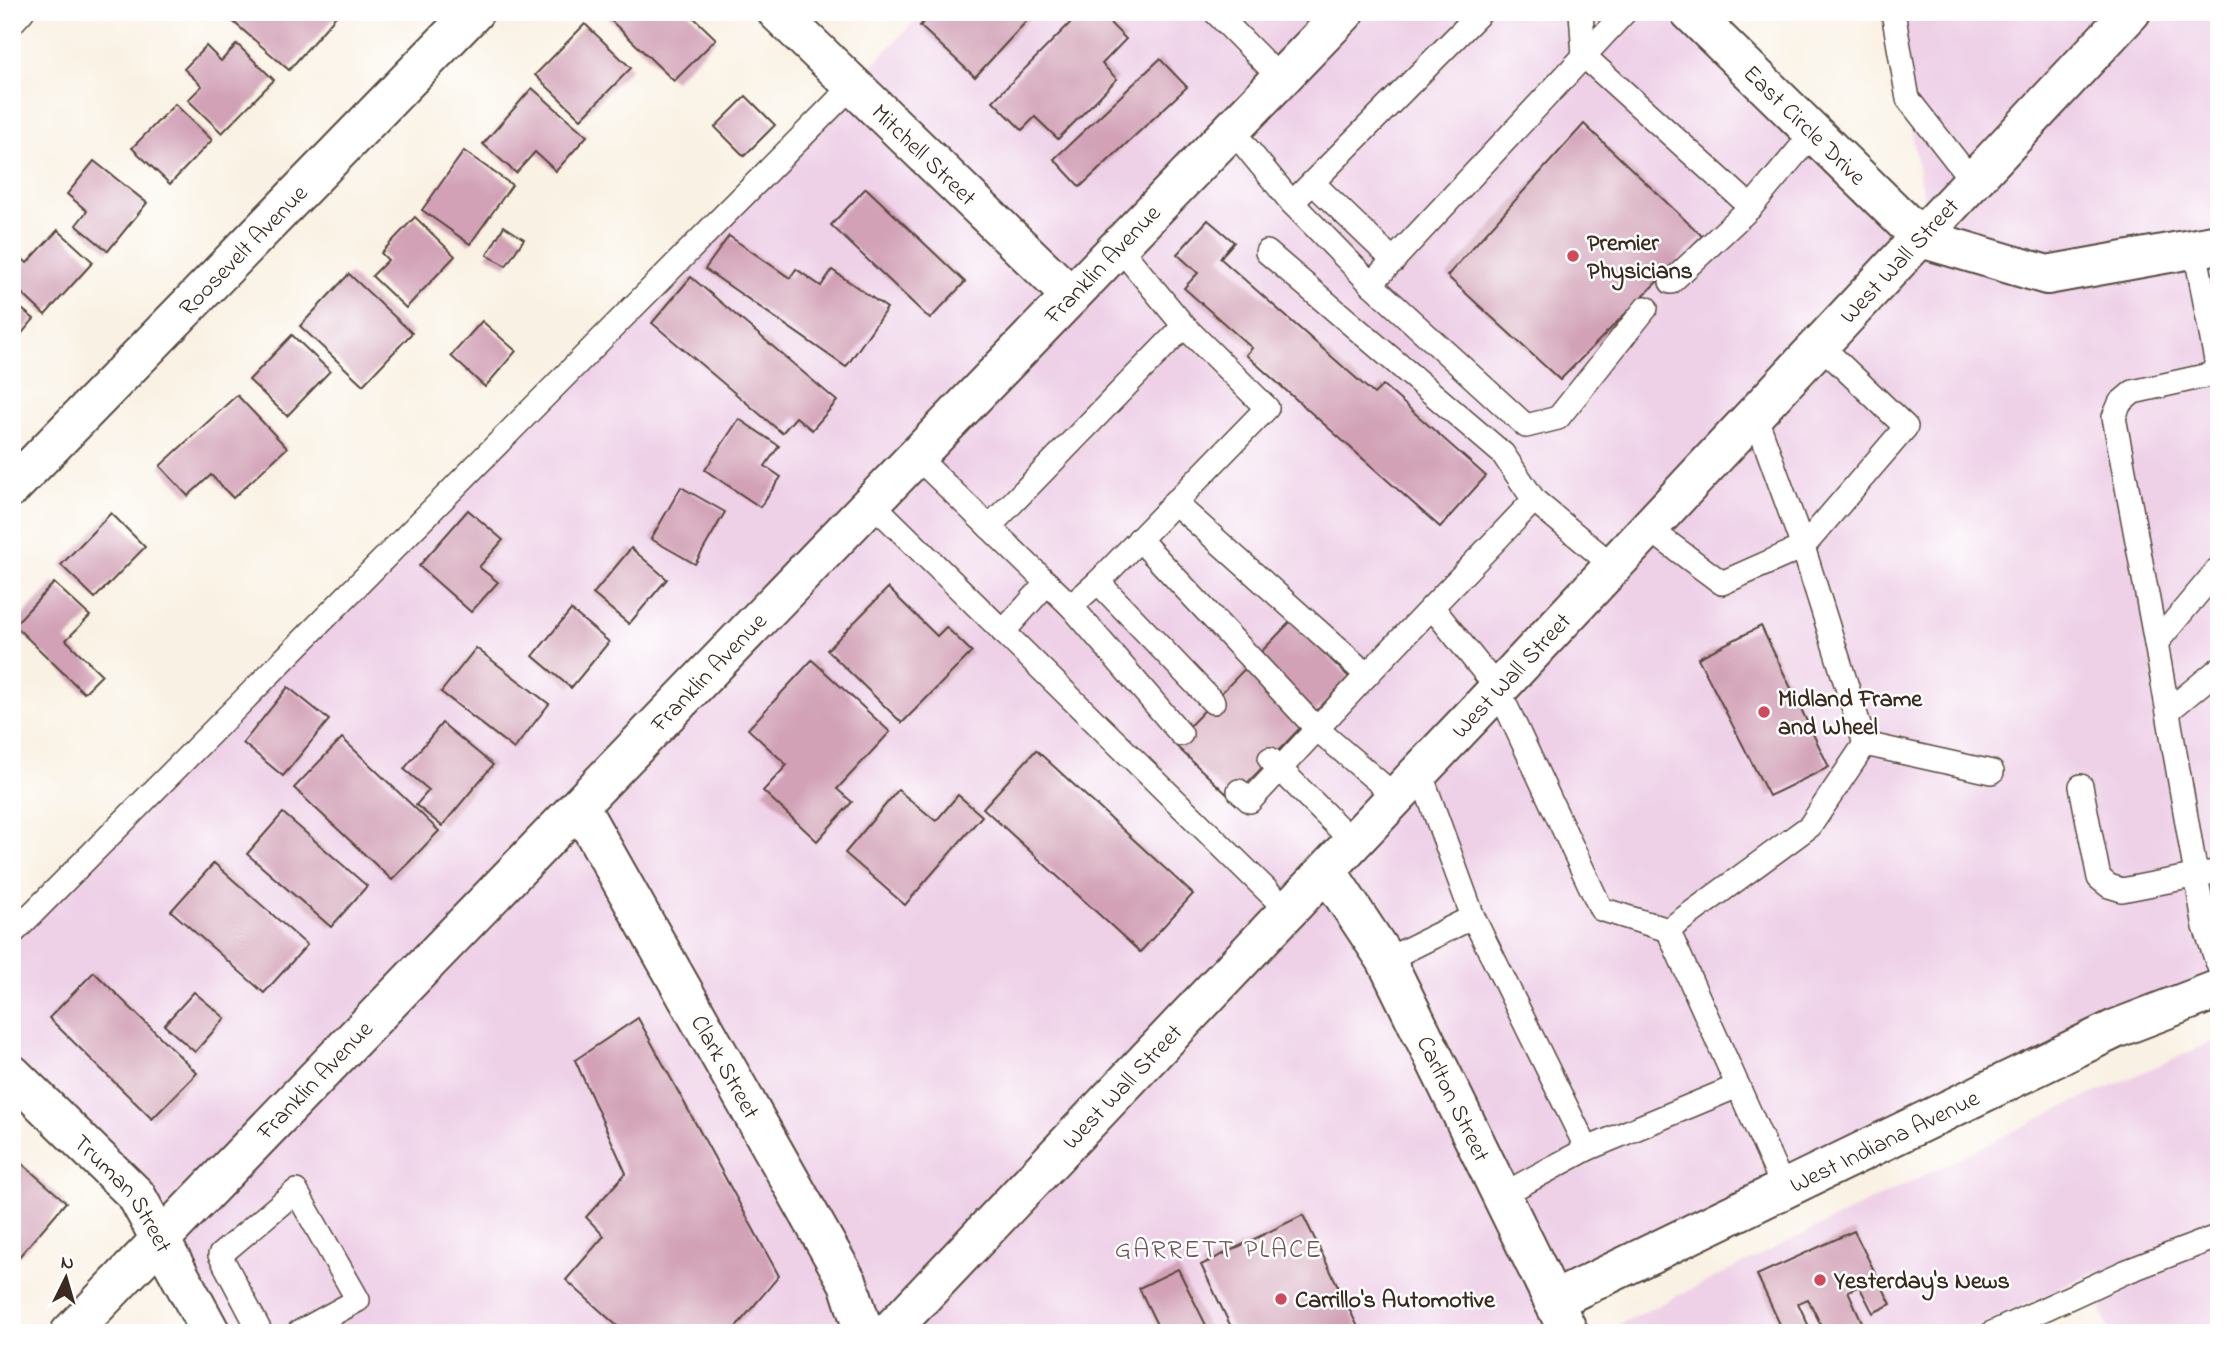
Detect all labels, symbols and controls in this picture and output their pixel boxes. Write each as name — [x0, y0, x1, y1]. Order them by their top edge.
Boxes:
street label: East Circle Drive — [1734, 58, 1873, 195]
street label: Mitchell Street — [862, 97, 983, 216]
street label: Roosevelt Avenue — [172, 177, 317, 325]
street label: West Wall Street — [1833, 191, 1969, 333]
street label: Franklin Avenue — [1037, 198, 1170, 334]
place label: Premier Physicians — [1587, 227, 1693, 291]
marker: Premier Physicians — [1565, 248, 1581, 264]
street label: Franklin Avenue — [643, 606, 776, 742]
street label: West Wall Street — [1444, 606, 1581, 748]
place label: Midland Frame and Wheel — [1778, 683, 1923, 746]
marker: Midland Frame and Wheel — [1756, 704, 1772, 720]
street label: Clark Street — [680, 1009, 767, 1126]
street label: Franklin Avenue — [249, 1014, 383, 1150]
street label: West Wall Street — [1055, 1017, 1192, 1159]
street label: Carlton Street — [1406, 1031, 1497, 1169]
street label: West Indiana Avenue — [1785, 1082, 1986, 1204]
street label: Truman Street — [64, 1127, 179, 1260]
district label: GARRETT PLACE — [1115, 1232, 1323, 1270]
north arrow — [32, 1244, 102, 1314]
text: N — [60, 1250, 75, 1278]
place label: Yesterday's News — [1833, 1265, 2010, 1301]
marker: Yesterday's News — [1812, 1272, 1828, 1288]
place label: Carrillo's Automotive — [1295, 1284, 1496, 1319]
marker: Carrillo's Automotive — [1273, 1291, 1289, 1307]

